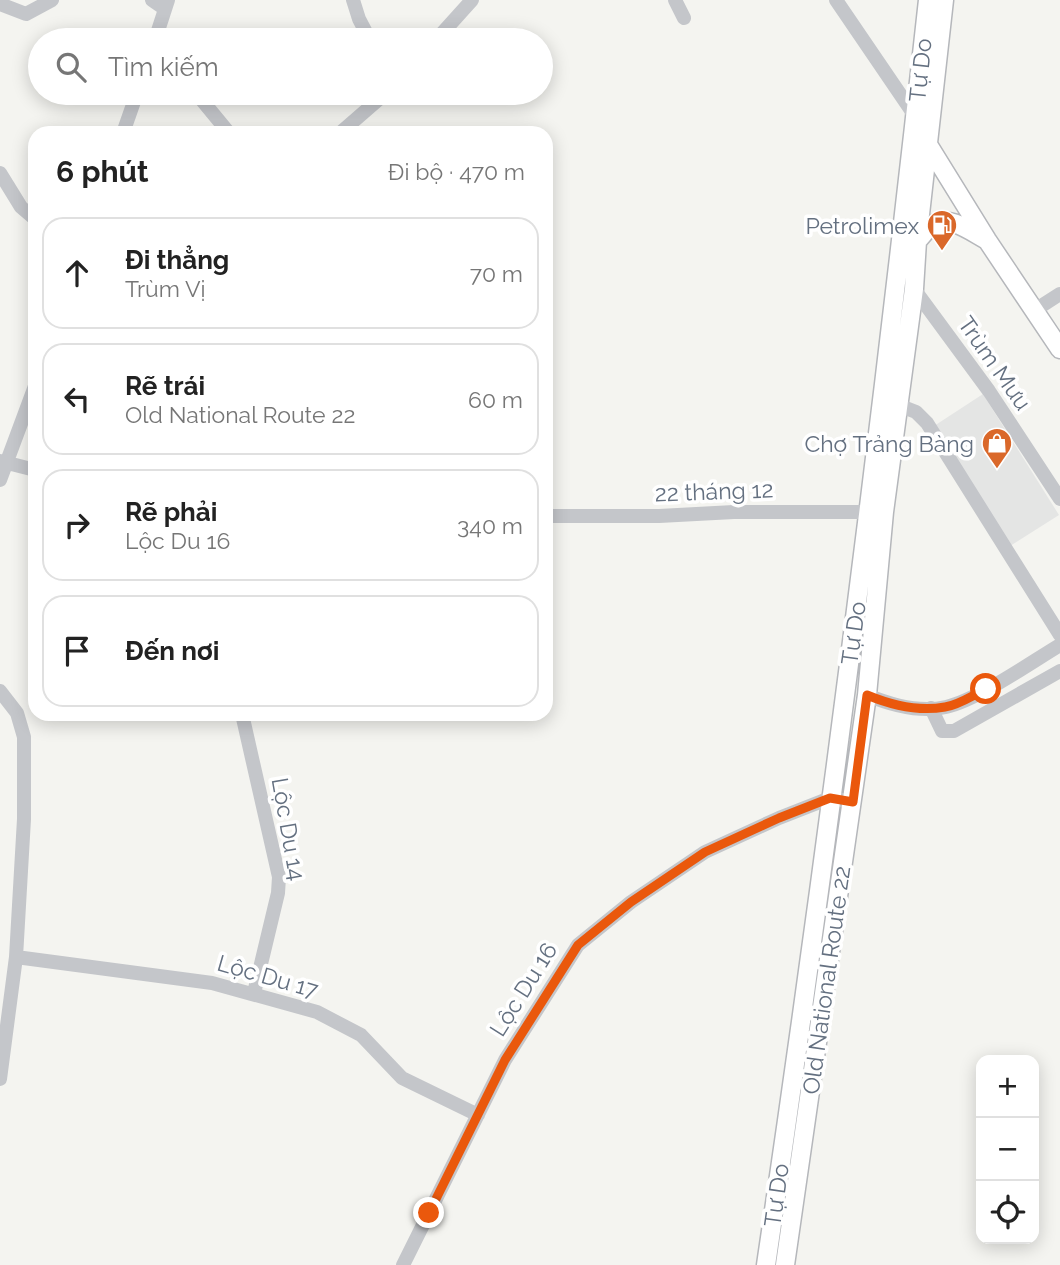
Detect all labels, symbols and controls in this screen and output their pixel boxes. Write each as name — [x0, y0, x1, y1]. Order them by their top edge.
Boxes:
search box — [28, 28, 553, 105]
street label: Tự Do — [903, 37, 937, 103]
icon: search — [52, 48, 90, 86]
text: Tìm kiếm — [108, 52, 219, 82]
text: 6 phút — [56, 154, 149, 189]
text: Đi bộ · 470 m — [388, 158, 525, 185]
fuel station icon: Petrolimex — [925, 208, 959, 252]
place label: Petrolimex — [805, 212, 919, 239]
text: Đi thẳng — [125, 245, 229, 275]
icon: ahead — [58, 254, 96, 292]
text: 70 m — [470, 260, 523, 287]
text: Trùm Vị — [125, 275, 206, 302]
street label: Trùm Mưu — [953, 311, 1037, 415]
text: Rẽ trái — [125, 371, 205, 401]
icon: left — [58, 380, 96, 418]
text: 60 m — [468, 386, 523, 413]
text: Old National Route 22 — [125, 401, 355, 428]
shop icon: Chợ Trảng Bàng — [980, 426, 1014, 470]
place label: Chợ Trảng Bàng — [804, 430, 974, 457]
street label: 22 tháng 12 — [654, 475, 774, 507]
text: Rẽ phải — [125, 497, 217, 527]
icon: right — [58, 506, 96, 544]
text: 340 m — [457, 512, 523, 539]
text: Lộc Du 16 — [125, 527, 230, 554]
street label: Tự Do — [835, 600, 871, 666]
icon: arrive — [58, 632, 96, 670]
text: Đến nơi — [125, 636, 219, 666]
route start — [970, 673, 1001, 704]
street label: Lộc Du 14 — [267, 775, 311, 883]
street label: Old National Route 22 — [797, 864, 855, 1096]
street label: Lộc Du 16 — [484, 937, 562, 1041]
street label: Lộc Du 17 — [214, 949, 322, 1003]
map controls — [976, 1055, 1039, 1244]
button: + — [976, 1055, 1039, 1118]
button: − — [976, 1118, 1039, 1181]
street label: Tự Do — [758, 1162, 794, 1228]
button: locate — [976, 1181, 1039, 1244]
route end — [413, 1197, 444, 1228]

